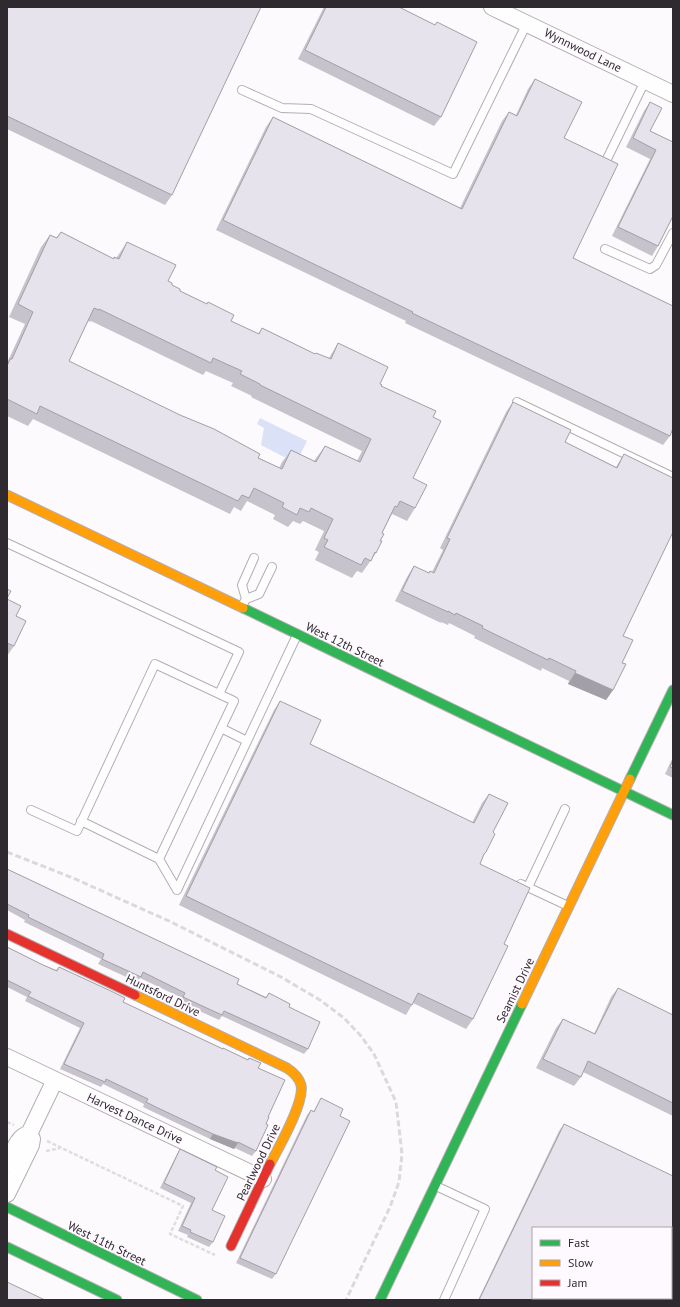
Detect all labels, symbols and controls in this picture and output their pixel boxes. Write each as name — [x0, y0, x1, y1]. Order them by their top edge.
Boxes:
street label: Wynnwood Lane — [542, 25, 624, 75]
street label: West 12th Street — [303, 619, 387, 669]
street label: Seamist Drive — [493, 955, 537, 1025]
street label: Huntsford Drive — [123, 971, 203, 1019]
street label: Harvest Dance Drive — [85, 1089, 185, 1147]
street label: Pearlwood Drive — [233, 1121, 283, 1203]
street label: West 11th Street — [65, 1218, 149, 1268]
legend — [532, 1227, 672, 1299]
text: Fast — [568, 1235, 589, 1250]
text: Slow — [568, 1255, 593, 1270]
text: Jam — [567, 1275, 587, 1290]

